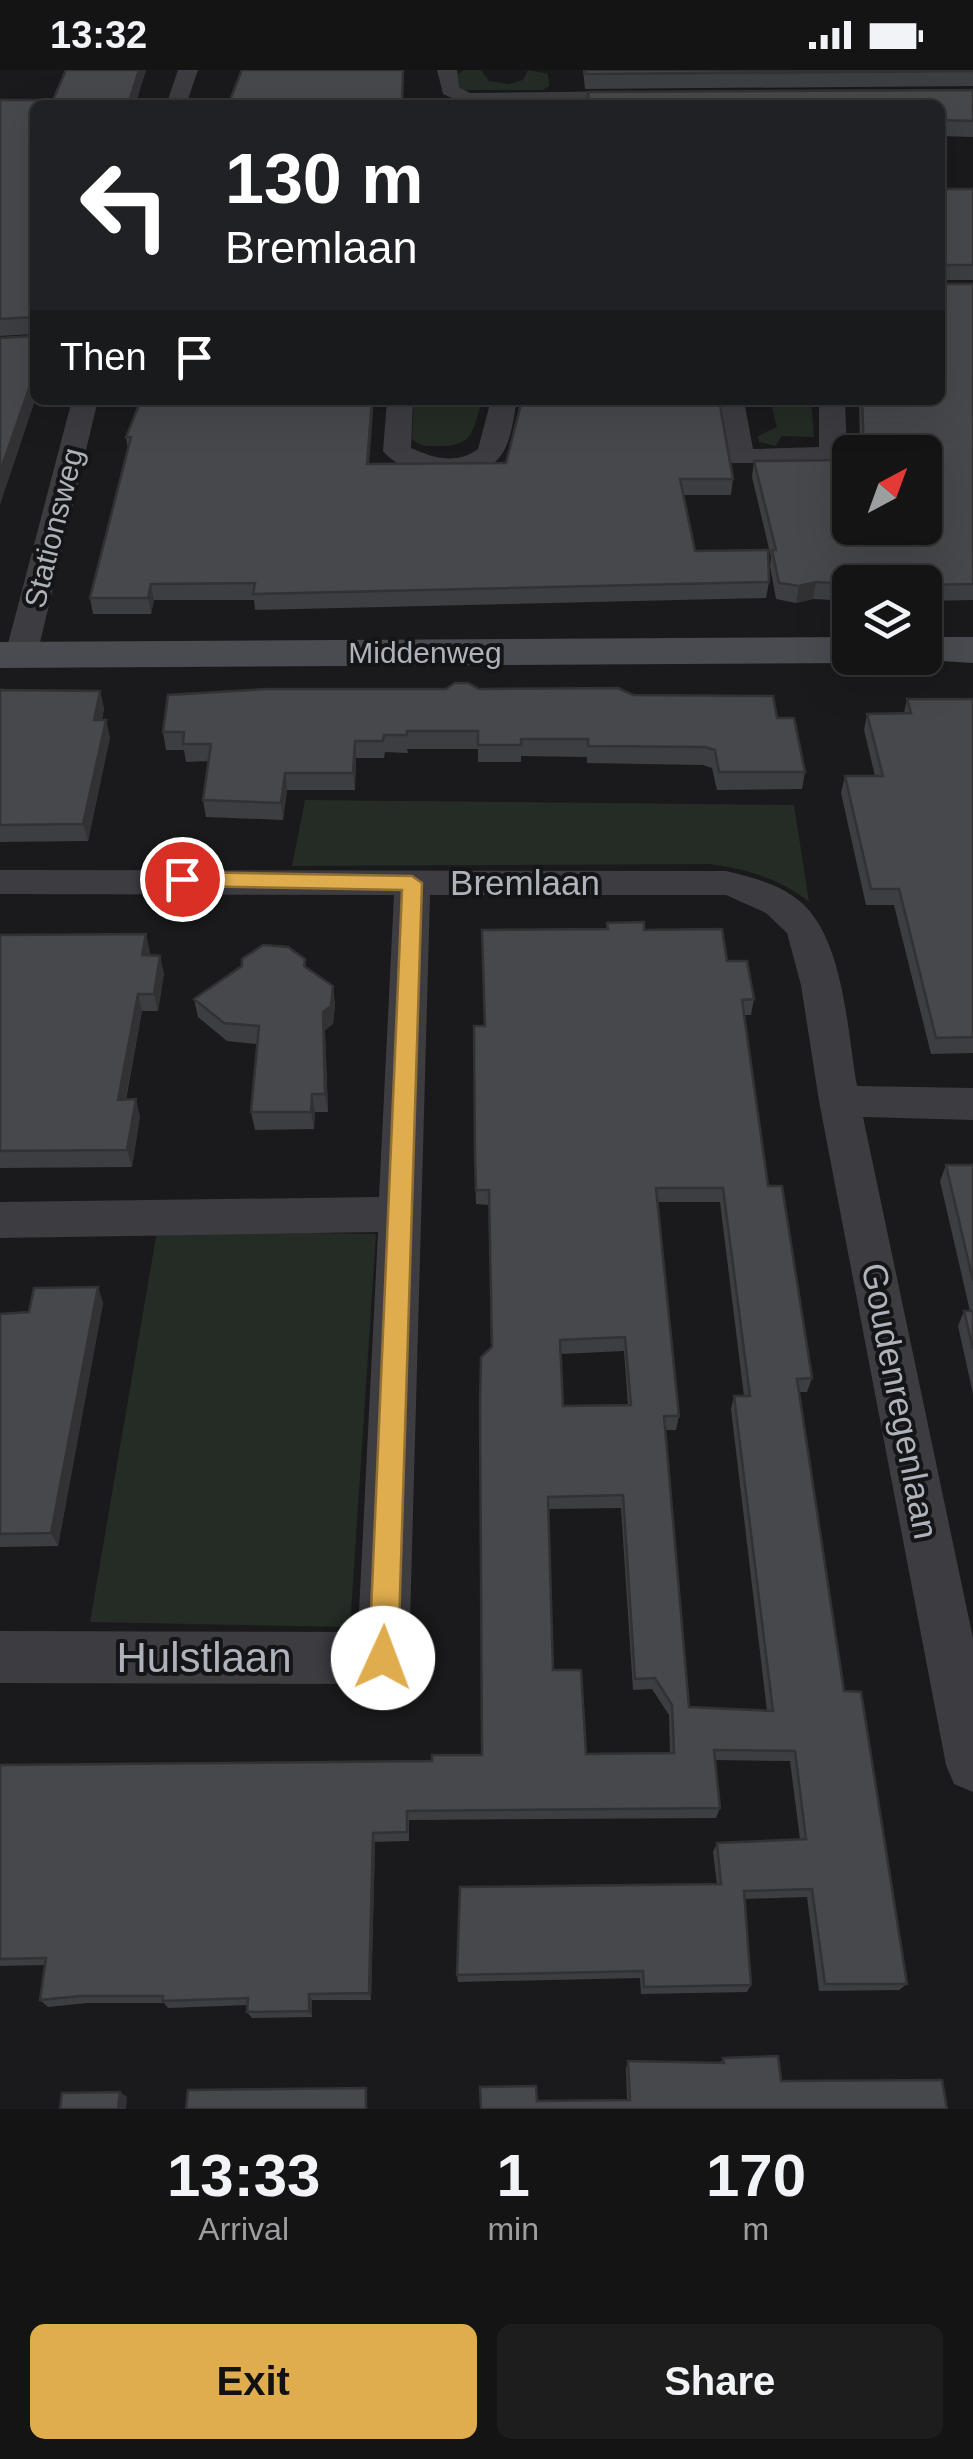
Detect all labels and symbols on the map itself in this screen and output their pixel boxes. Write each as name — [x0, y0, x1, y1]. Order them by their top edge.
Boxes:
north arrow — [832, 435, 942, 545]
street label: Stationsweg — [18, 445, 89, 611]
street label: Middenweg — [348, 636, 502, 669]
pin — [140, 837, 225, 922]
street label: Bremlaan — [450, 863, 600, 902]
street label: Goudenregenlaan — [855, 1260, 946, 1542]
position arrow — [331, 1606, 435, 1710]
street label: Hulstlaan — [116, 1634, 292, 1681]

